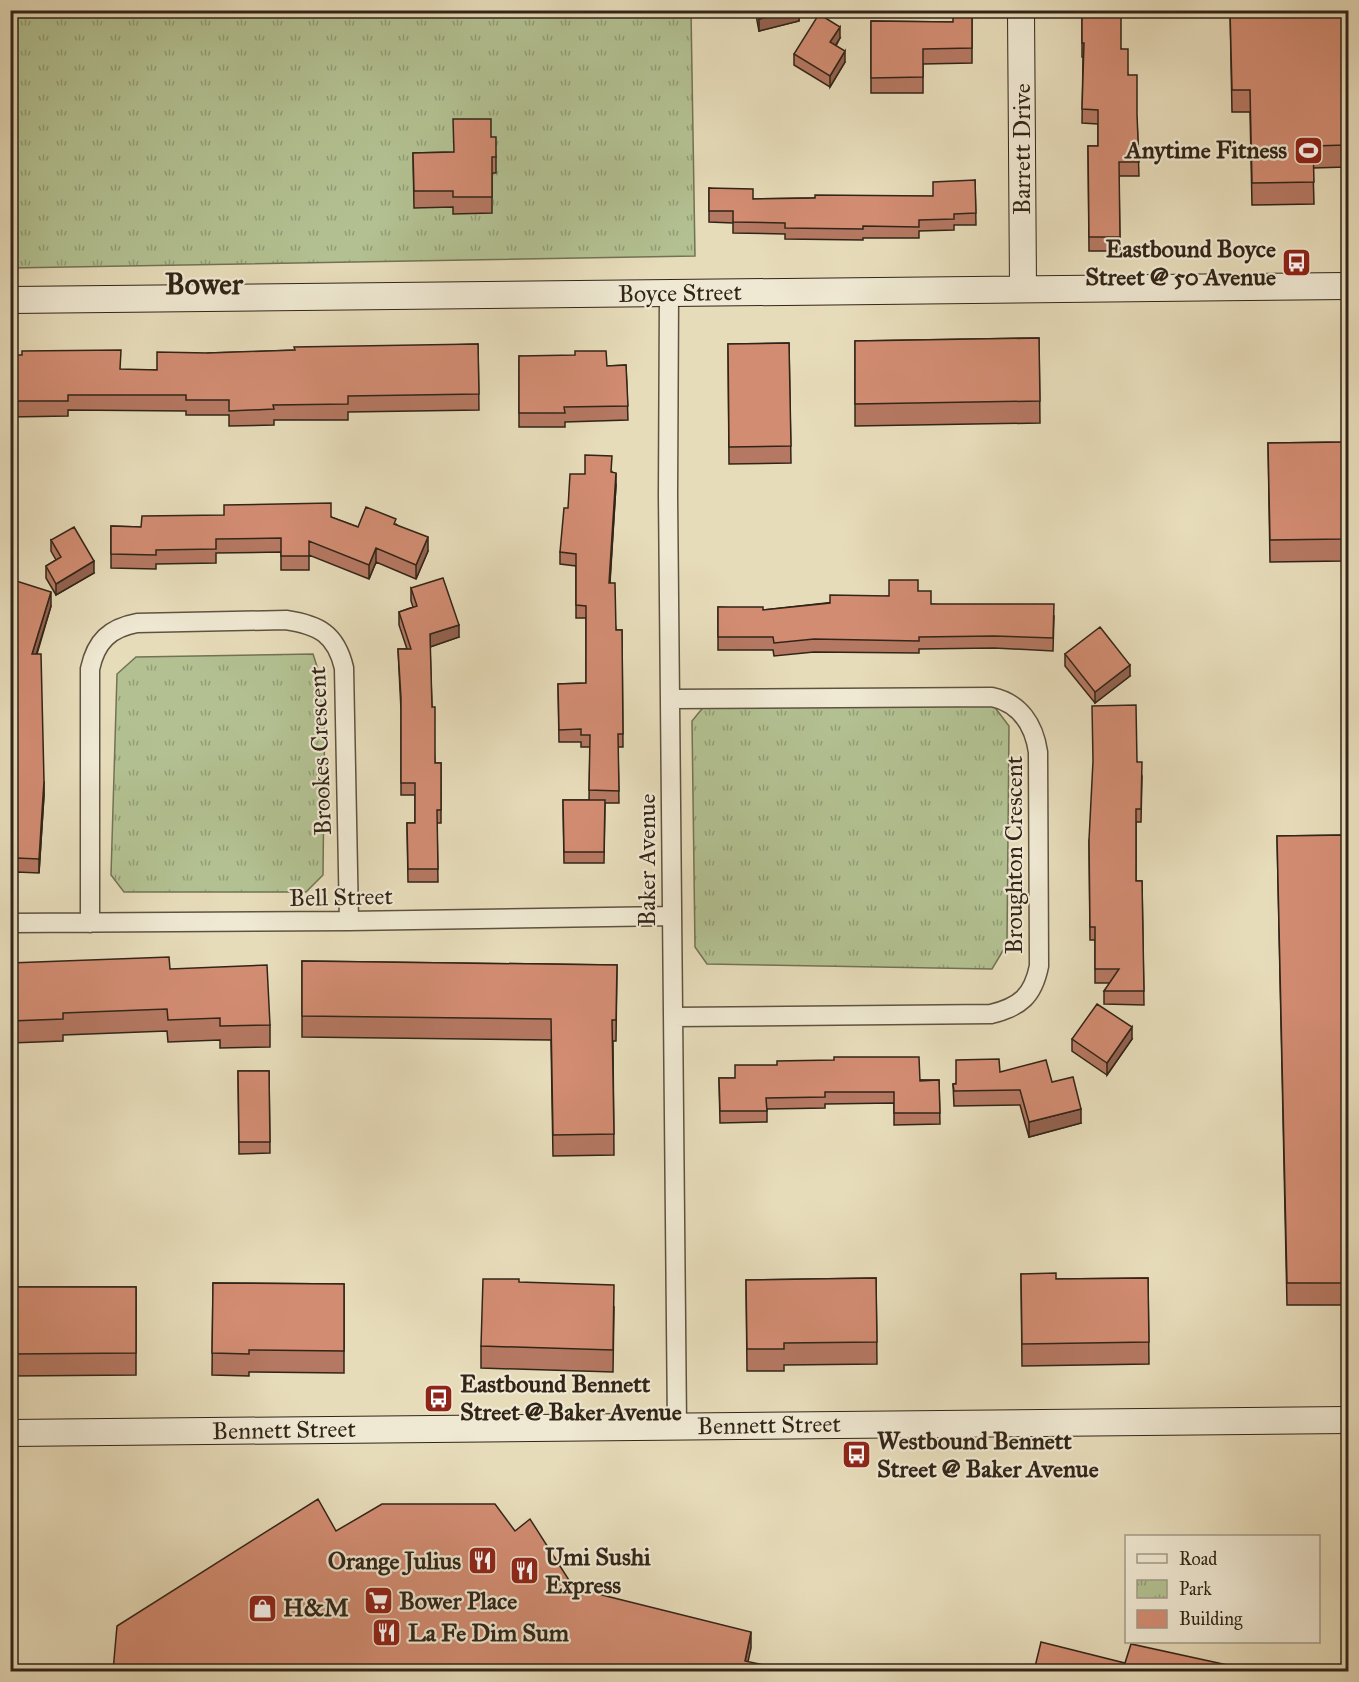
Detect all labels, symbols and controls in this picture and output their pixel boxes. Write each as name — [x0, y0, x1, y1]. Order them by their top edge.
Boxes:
street label: Barrett Drive — [1007, 83, 1037, 215]
sports icon: Anytime Fitness — [1292, 134, 1324, 166]
place label: Anytime Fitness — [1124, 135, 1287, 165]
place label: Eastbound Boyce Street @ 50 Avenue — [1085, 234, 1276, 292]
bus stop icon: Eastbound Boyce Street @ 50 Avenue — [1281, 247, 1313, 279]
district label: Bower — [165, 266, 244, 302]
street label: Boyce Street — [618, 277, 743, 309]
street label: Brookes Crescent — [302, 665, 338, 836]
street label: Broughton Crescent — [999, 755, 1029, 954]
street label: Baker Avenue — [632, 793, 662, 927]
street label: Bell Street — [289, 881, 394, 913]
place label: Eastbound Bennett Street @ Baker Avenue — [460, 1369, 682, 1427]
bus stop icon: Eastbound Bennett Street @ Baker Avenue — [423, 1382, 455, 1414]
street label: Bennett Street — [697, 1409, 842, 1441]
street label: Bennett Street — [212, 1414, 357, 1446]
place label: Westbound Bennett Street @ Baker Avenue — [877, 1426, 1099, 1484]
bus stop icon: Westbound Bennett Street @ Baker Avenue — [840, 1439, 872, 1471]
legend — [1125, 1535, 1320, 1643]
place label: Umi Sushi Express — [545, 1542, 651, 1600]
restaurant icon: Orange Julius — [466, 1545, 498, 1577]
place label: Orange Julius — [328, 1546, 461, 1576]
text: Road — [1179, 1548, 1217, 1570]
restaurant icon: Umi Sushi Express — [508, 1555, 540, 1587]
text: Park — [1179, 1578, 1212, 1600]
supermarket icon: Bower Place — [362, 1585, 394, 1617]
place label: Bower Place — [399, 1586, 517, 1616]
shop icon: H&M — [246, 1592, 278, 1624]
place label: H&M — [283, 1593, 349, 1623]
text: Building — [1179, 1608, 1243, 1631]
restaurant icon: La Fe Dim Sum — [371, 1617, 403, 1649]
place label: La Fe Dim Sum — [408, 1618, 570, 1648]

